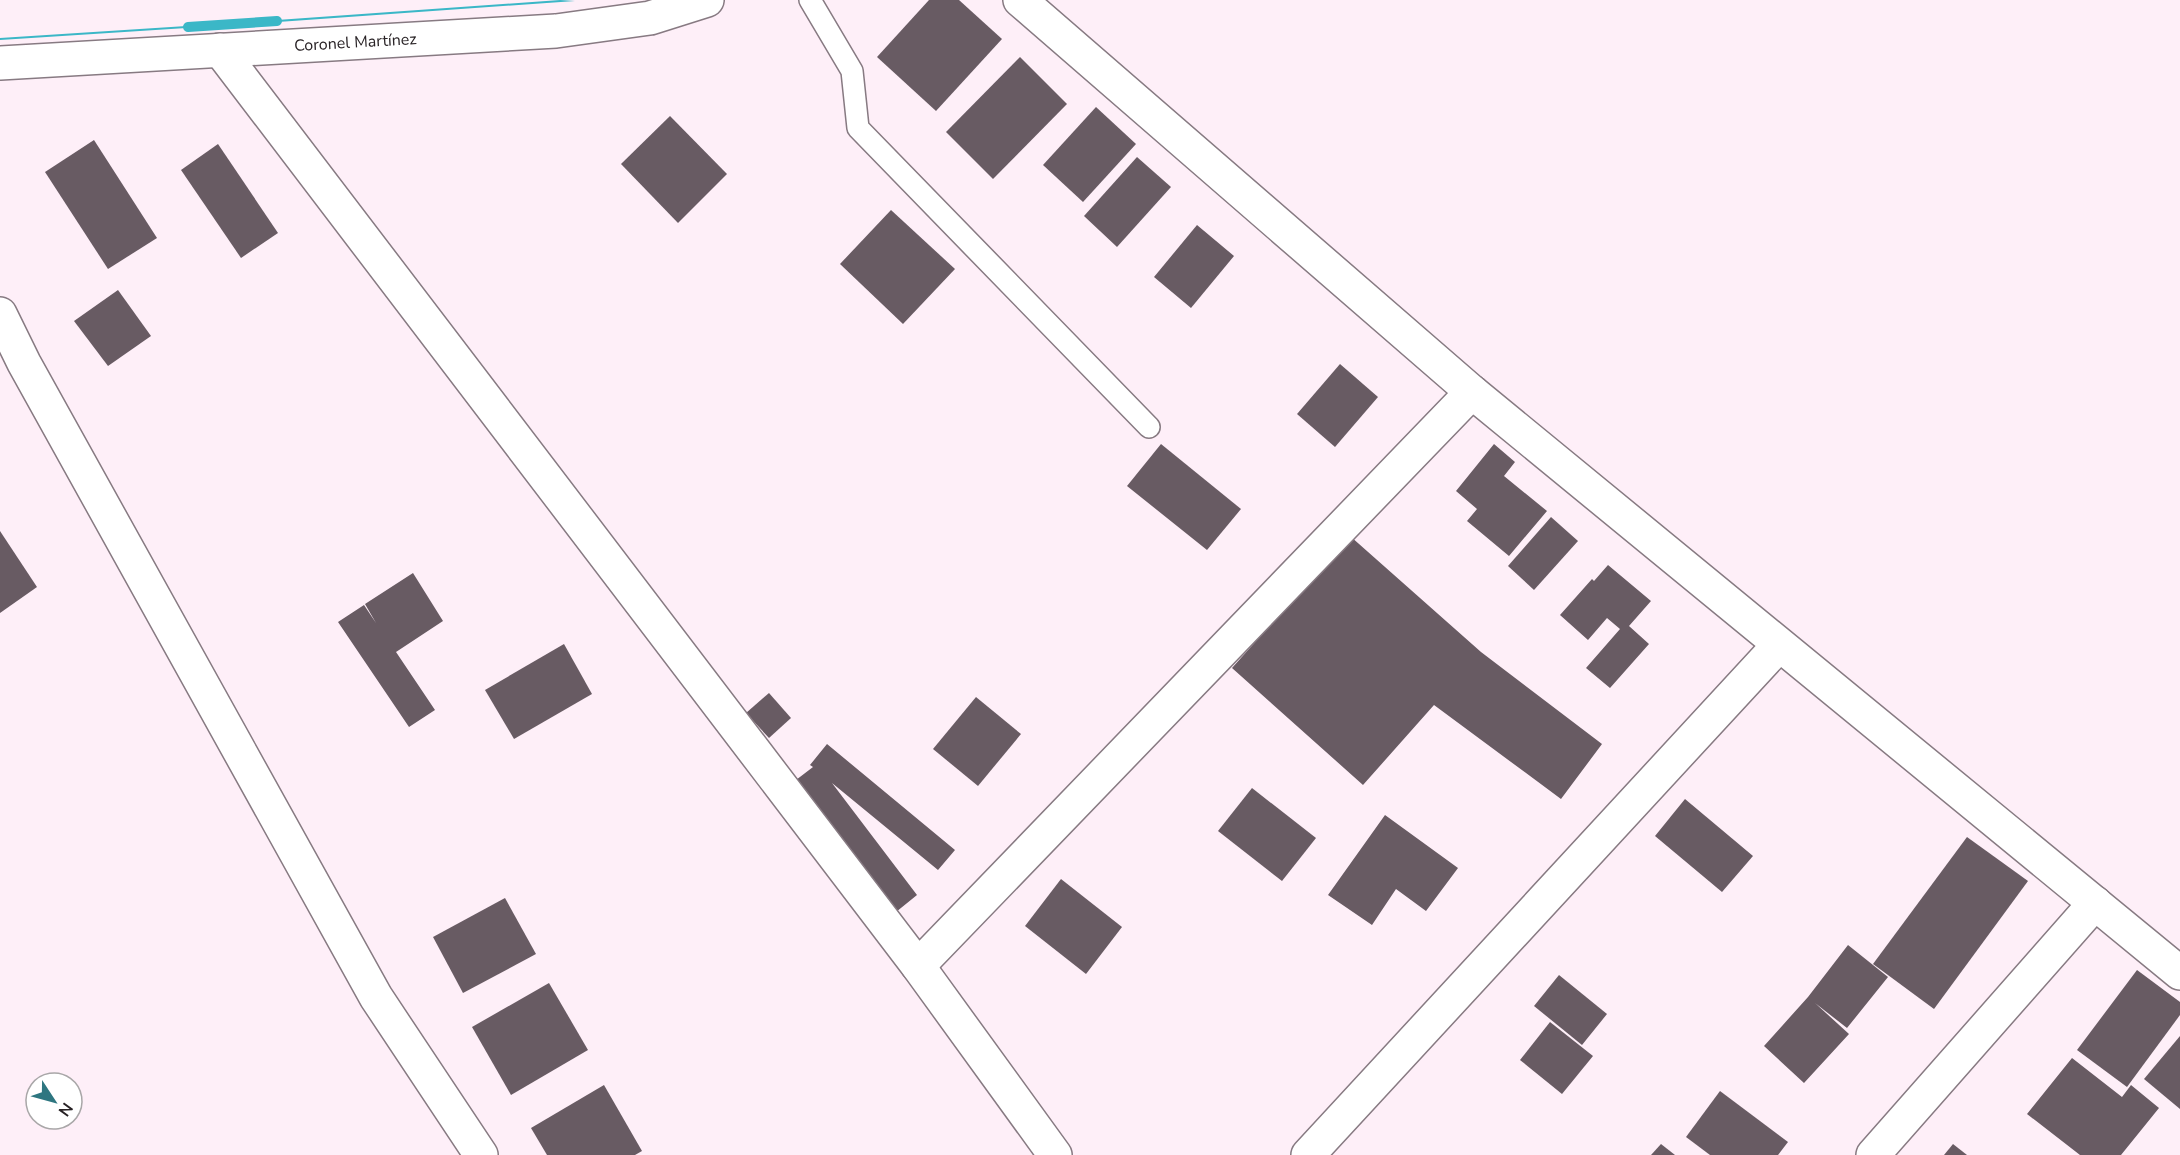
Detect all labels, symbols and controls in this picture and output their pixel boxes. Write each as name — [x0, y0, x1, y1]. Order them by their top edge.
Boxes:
street label: Coronel Martínez — [293, 28, 417, 57]
north arrow — [24, 1071, 84, 1131]
text: N — [53, 1098, 78, 1121]

